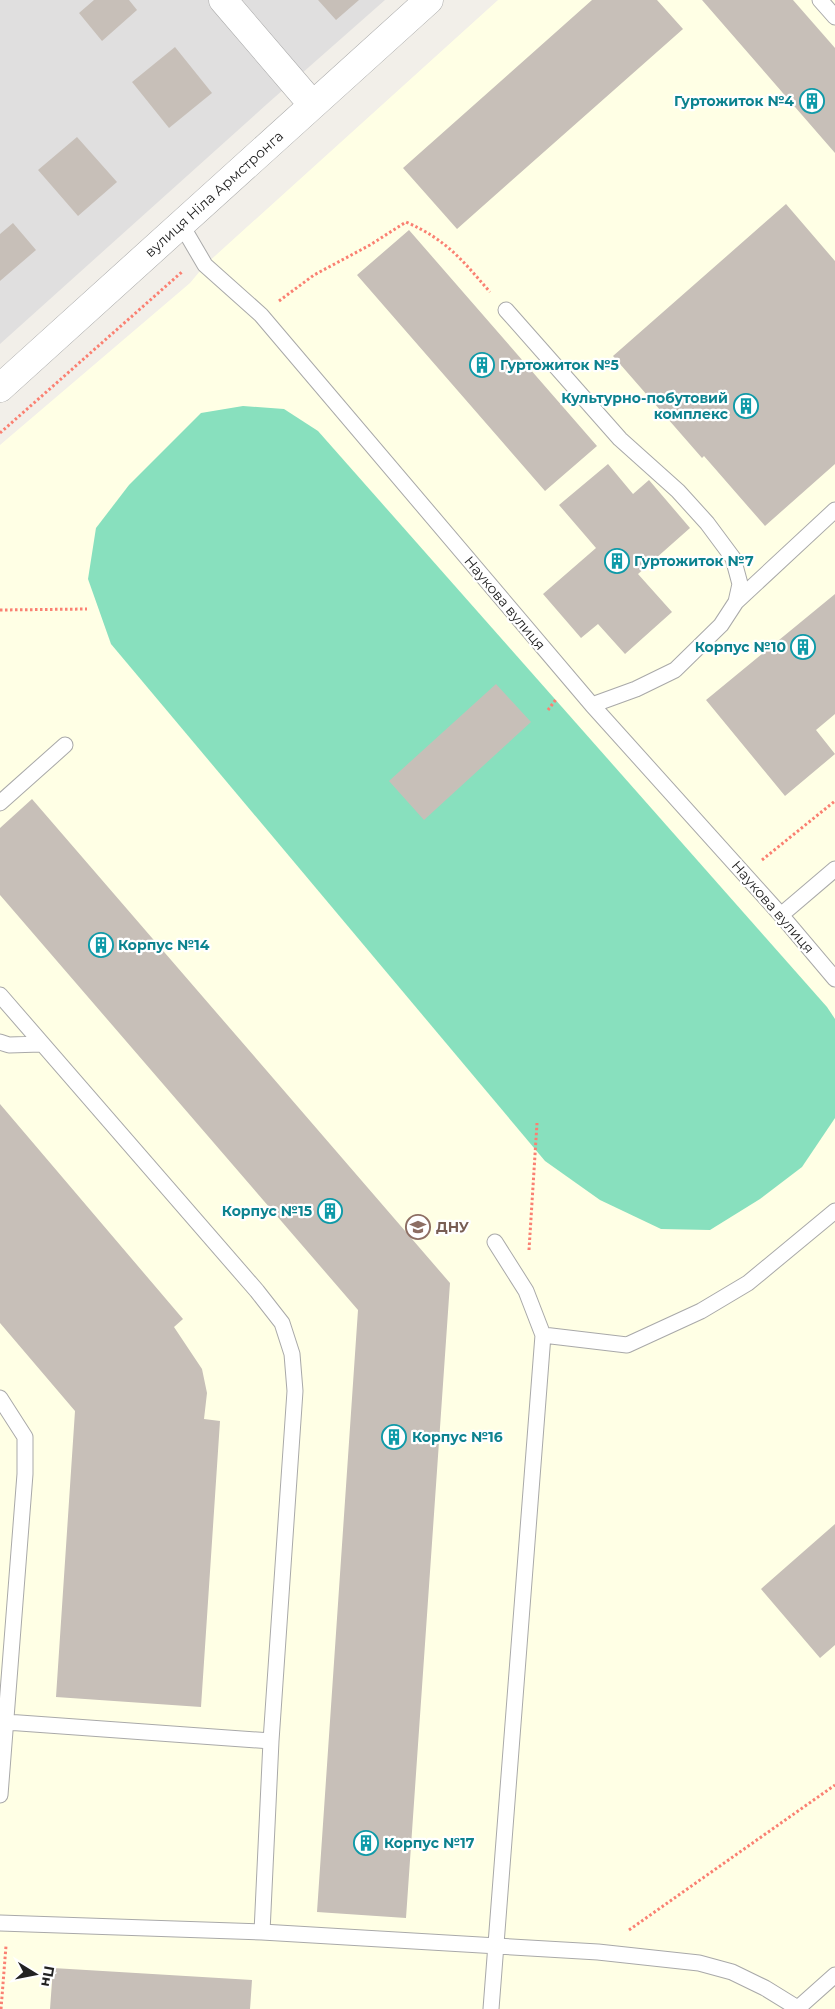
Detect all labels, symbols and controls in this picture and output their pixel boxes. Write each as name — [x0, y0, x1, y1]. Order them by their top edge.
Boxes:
building icon: Гуртожиток №4 — [799, 88, 825, 114]
place label: Гуртожиток №4 — [674, 92, 794, 110]
street label: вулиця Ніла Армстронга — [141, 127, 287, 261]
building icon: Гуртожиток №5 — [469, 352, 495, 378]
place label: Гуртожиток №5 — [500, 356, 619, 374]
place label: Культурно-побутовий комплекс — [561, 389, 729, 423]
building icon: Культурно-побутовий комплекс — [733, 393, 759, 419]
building icon: Гуртожиток №7 — [604, 548, 630, 574]
street label: Наукова вулиця — [460, 552, 550, 654]
place label: Гуртожиток №7 — [634, 552, 754, 570]
building icon: Корпус №10 — [790, 634, 816, 660]
place label: Корпус №10 — [695, 638, 786, 656]
street label: Наукова вулиця — [728, 857, 818, 957]
building icon: Корпус №14 — [88, 932, 114, 958]
place label: Корпус №14 — [118, 936, 210, 954]
building icon: Корпус №15 — [317, 1198, 343, 1224]
place label: Корпус №15 — [222, 1202, 312, 1220]
school or university icon: ДНУ — [405, 1214, 431, 1240]
place label: ДНУ — [436, 1218, 470, 1236]
building icon: Корпус №16 — [381, 1424, 407, 1450]
place label: Корпус №16 — [412, 1428, 503, 1446]
building icon: Корпус №17 — [353, 1830, 379, 1856]
place label: Корпус №17 — [384, 1834, 475, 1852]
north arrow — [10, 1949, 60, 1999]
text: Пн — [37, 1964, 58, 1988]

